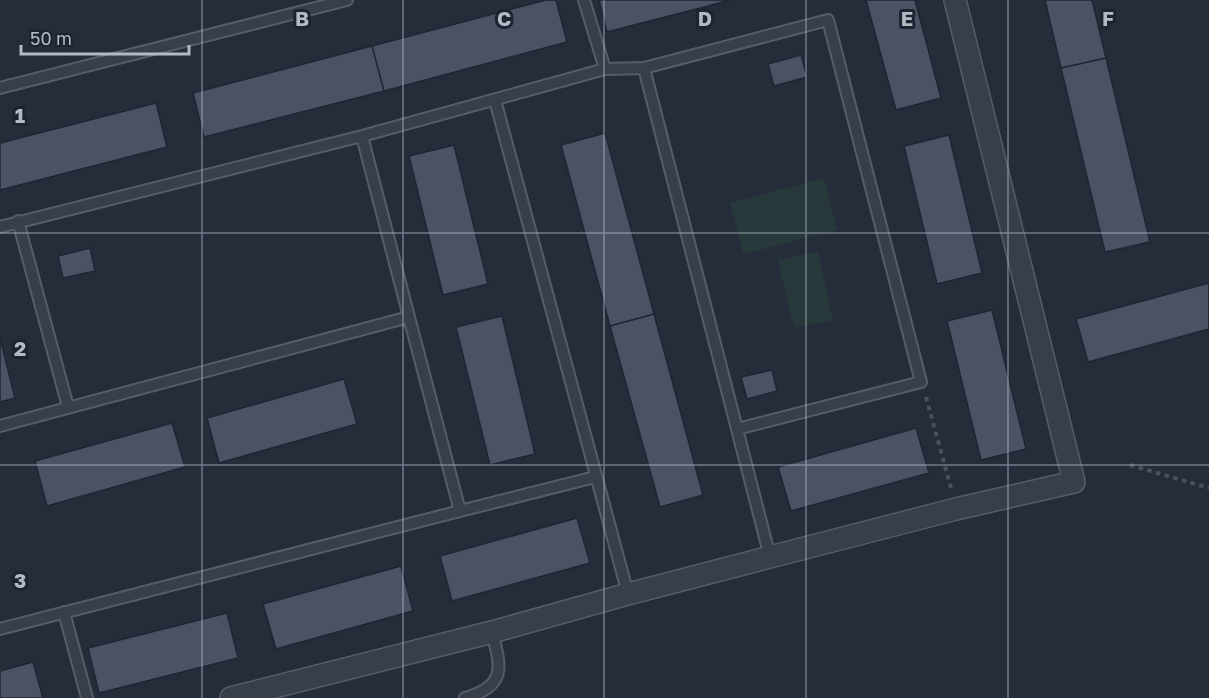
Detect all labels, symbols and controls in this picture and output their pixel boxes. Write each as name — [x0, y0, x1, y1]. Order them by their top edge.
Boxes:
text: B — [295, 6, 309, 30]
text: C — [497, 6, 511, 30]
text: D — [698, 6, 712, 30]
text: E — [901, 6, 913, 30]
text: F — [1102, 6, 1114, 30]
scale bar — [21, 18, 189, 56]
text: 50 m — [30, 27, 72, 49]
text: 1 — [15, 103, 25, 127]
text: 2 — [14, 336, 26, 360]
text: 3 — [14, 568, 26, 592]

